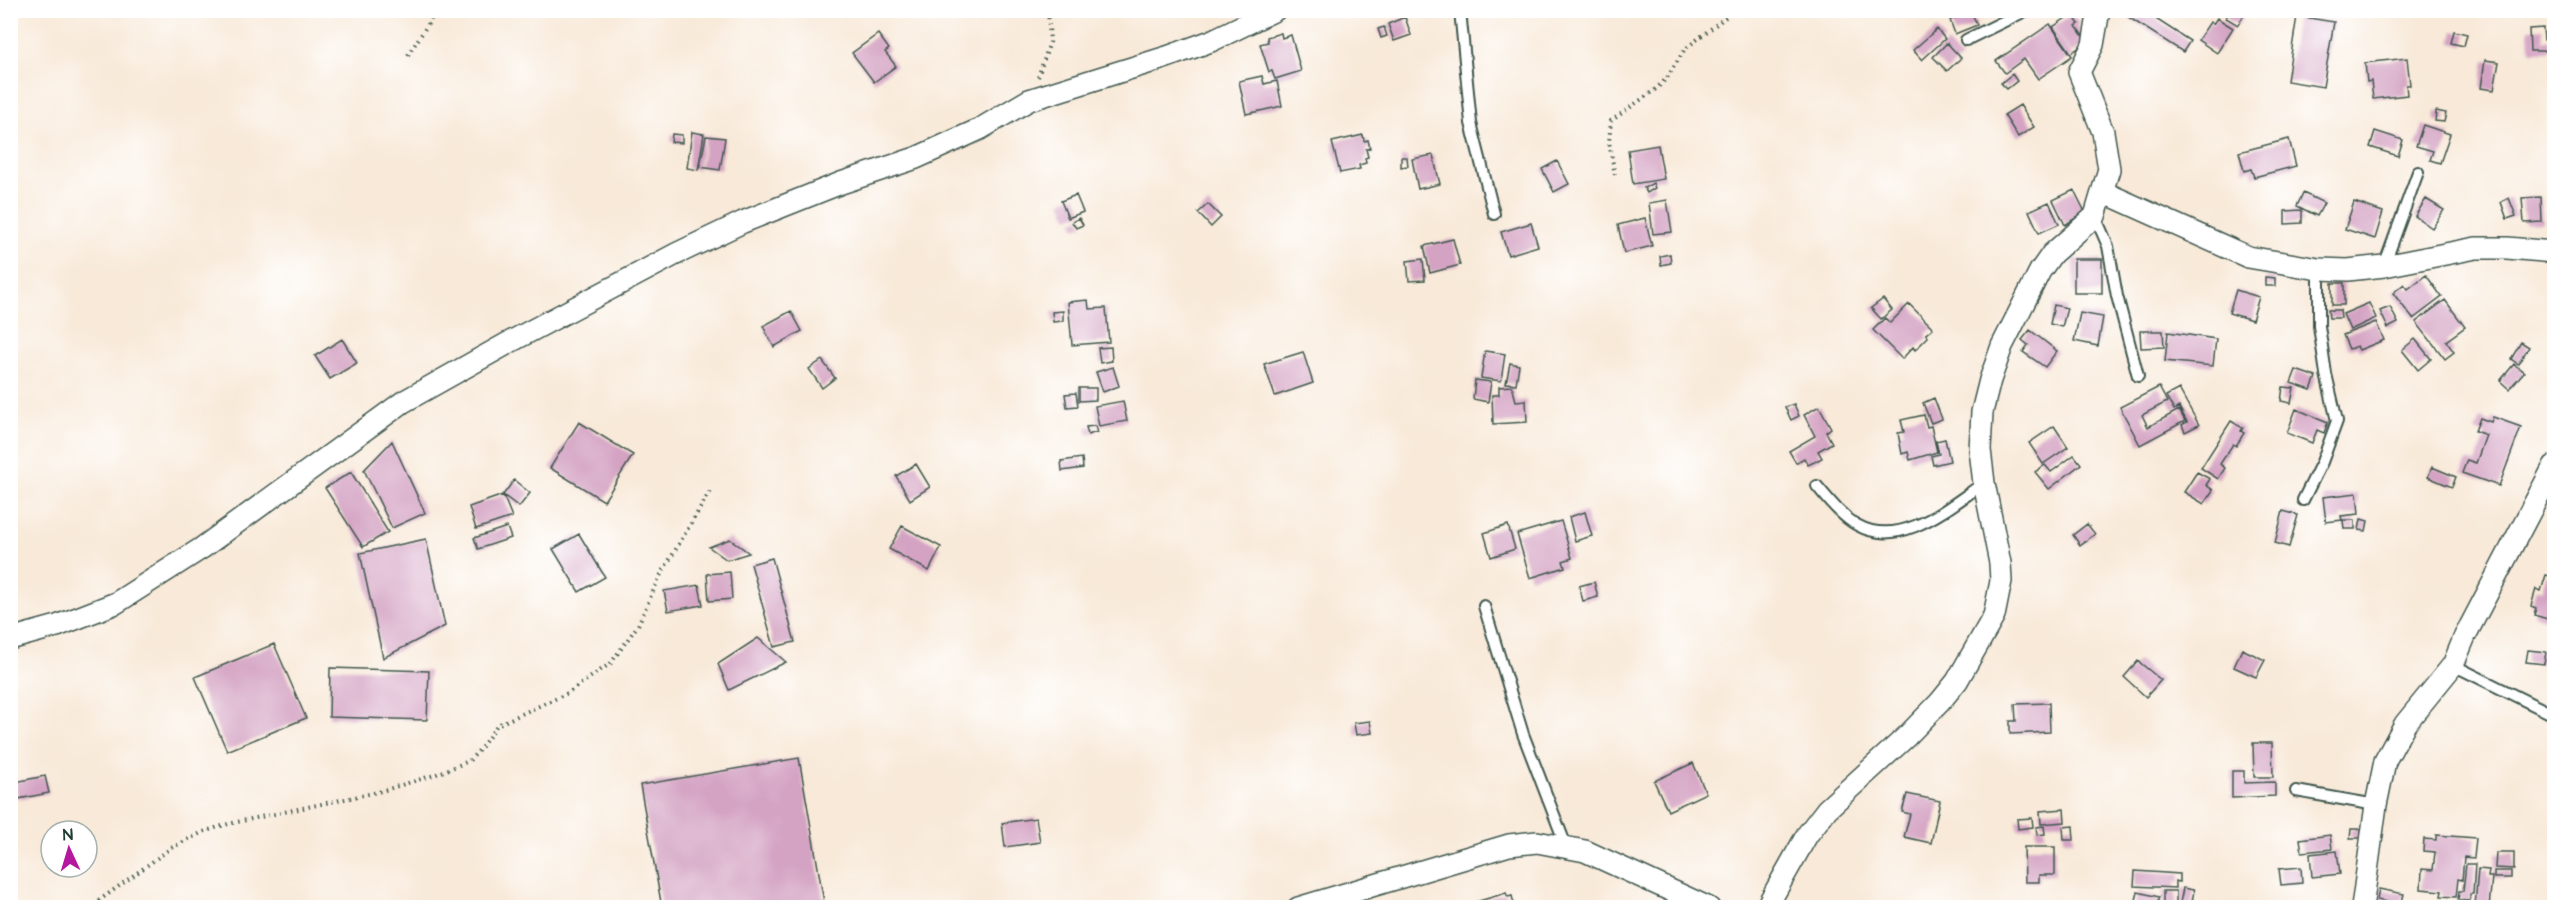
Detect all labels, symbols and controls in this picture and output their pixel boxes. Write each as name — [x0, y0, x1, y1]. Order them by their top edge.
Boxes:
north arrow — [39, 819, 99, 879]
text: N — [62, 824, 74, 846]

